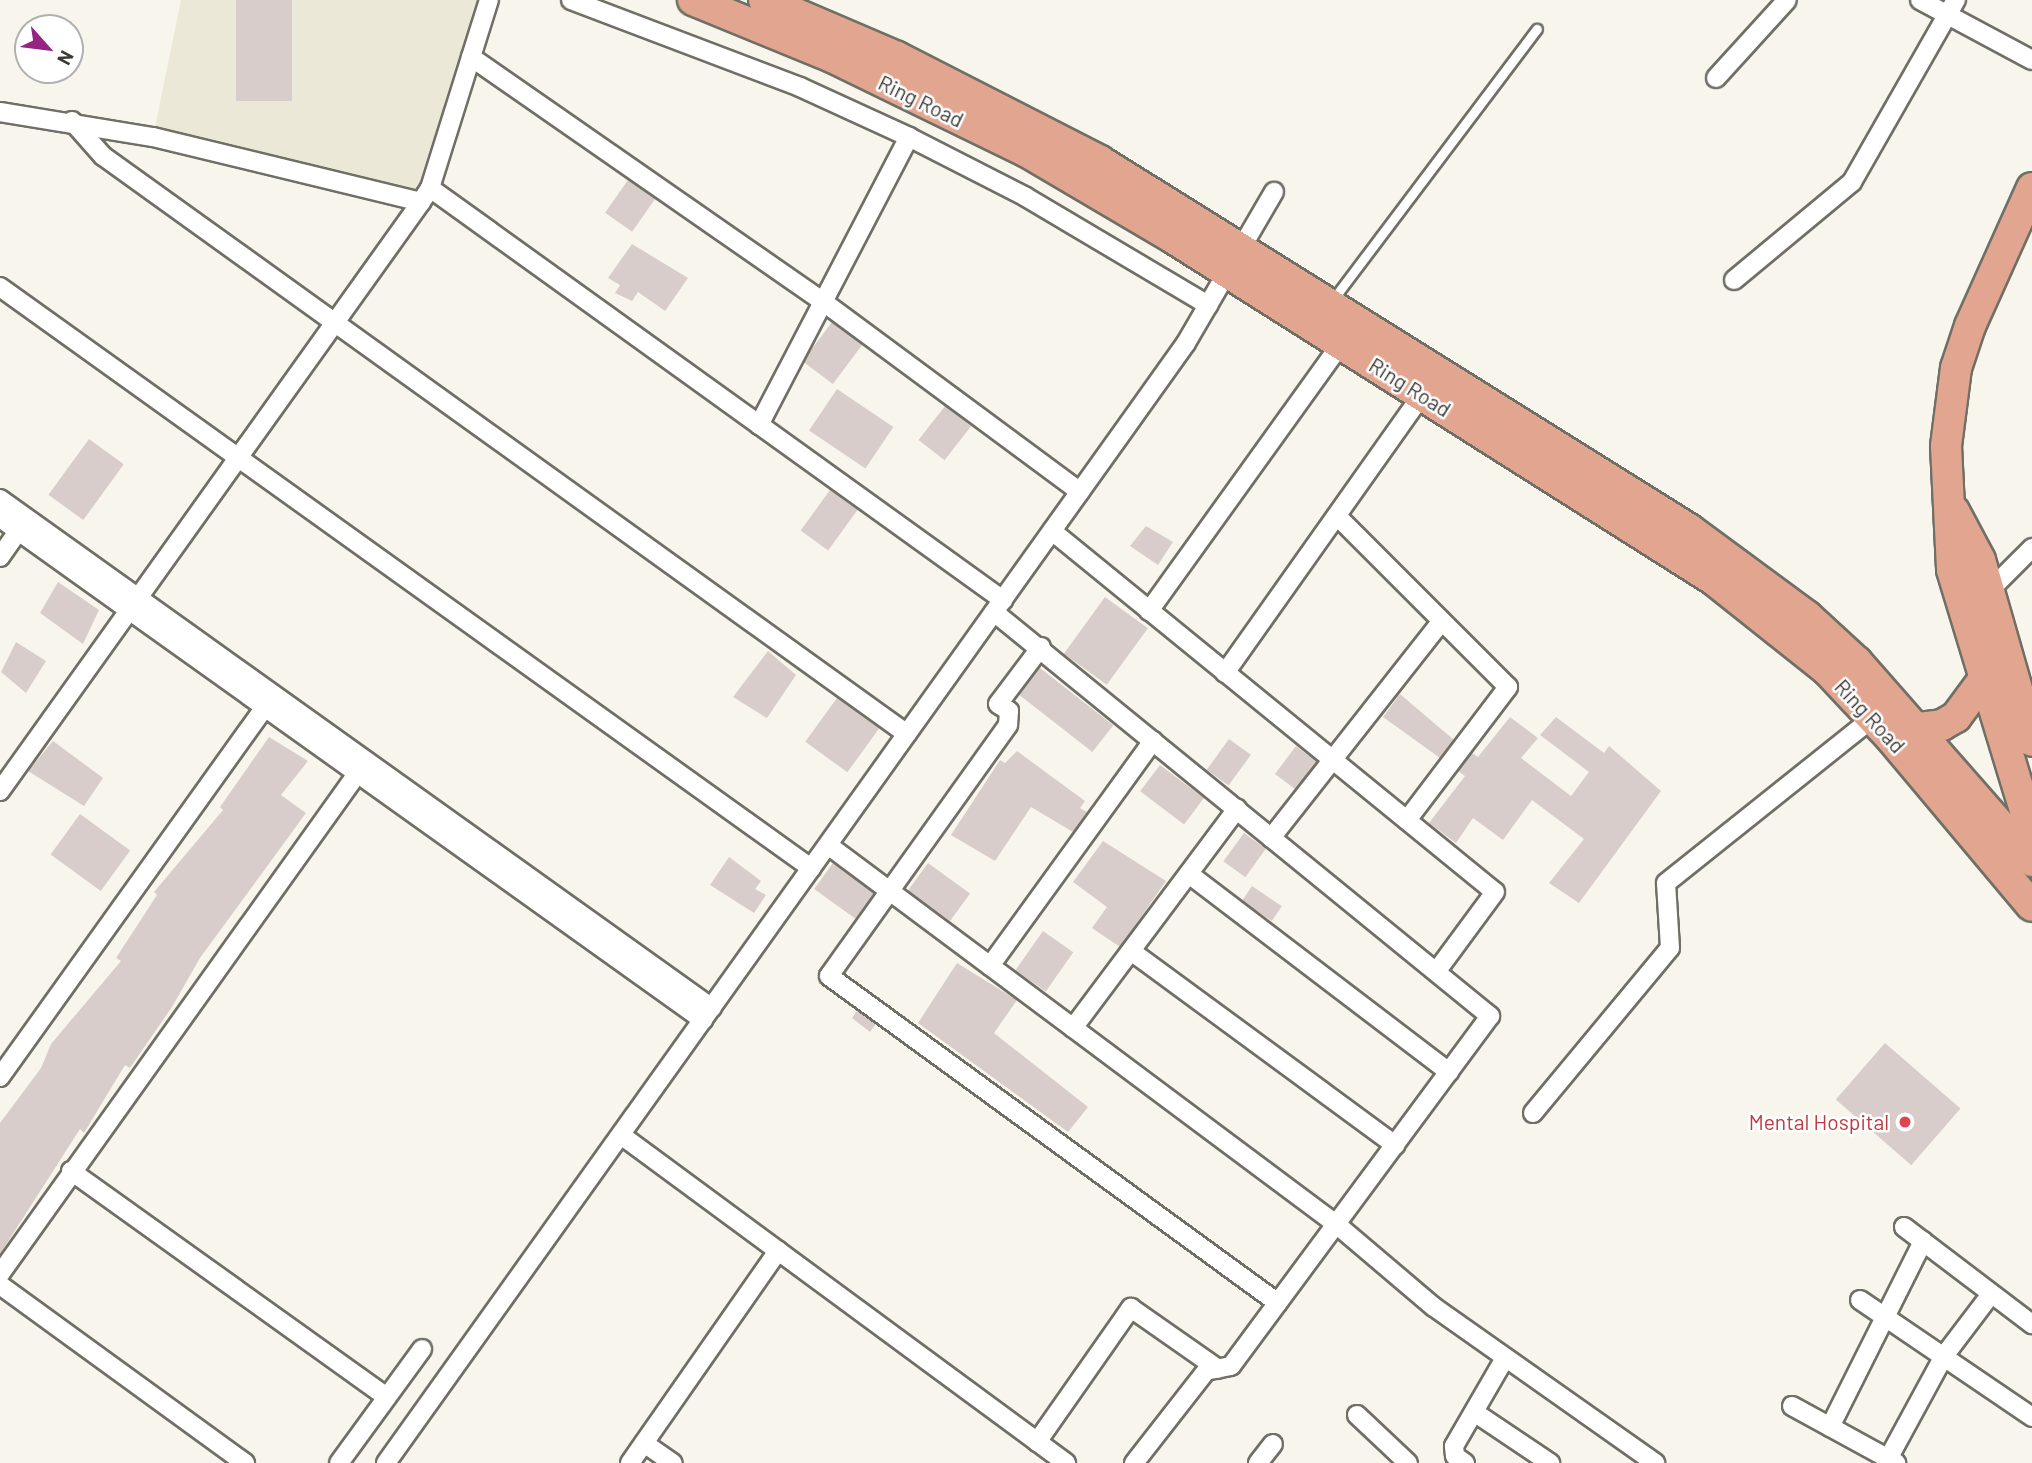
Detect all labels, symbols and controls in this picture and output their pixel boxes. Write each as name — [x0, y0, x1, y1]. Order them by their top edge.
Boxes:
north arrow — [14, 14, 84, 84]
text: N — [53, 47, 79, 69]
street label: Ring Road — [874, 70, 968, 132]
street label: Ring Road — [1365, 352, 1455, 422]
street label: Ring Road — [1830, 674, 1910, 758]
place label: Mental Hospital — [1749, 1109, 1889, 1135]
marker: Mental Hospital — [1895, 1112, 1915, 1132]

